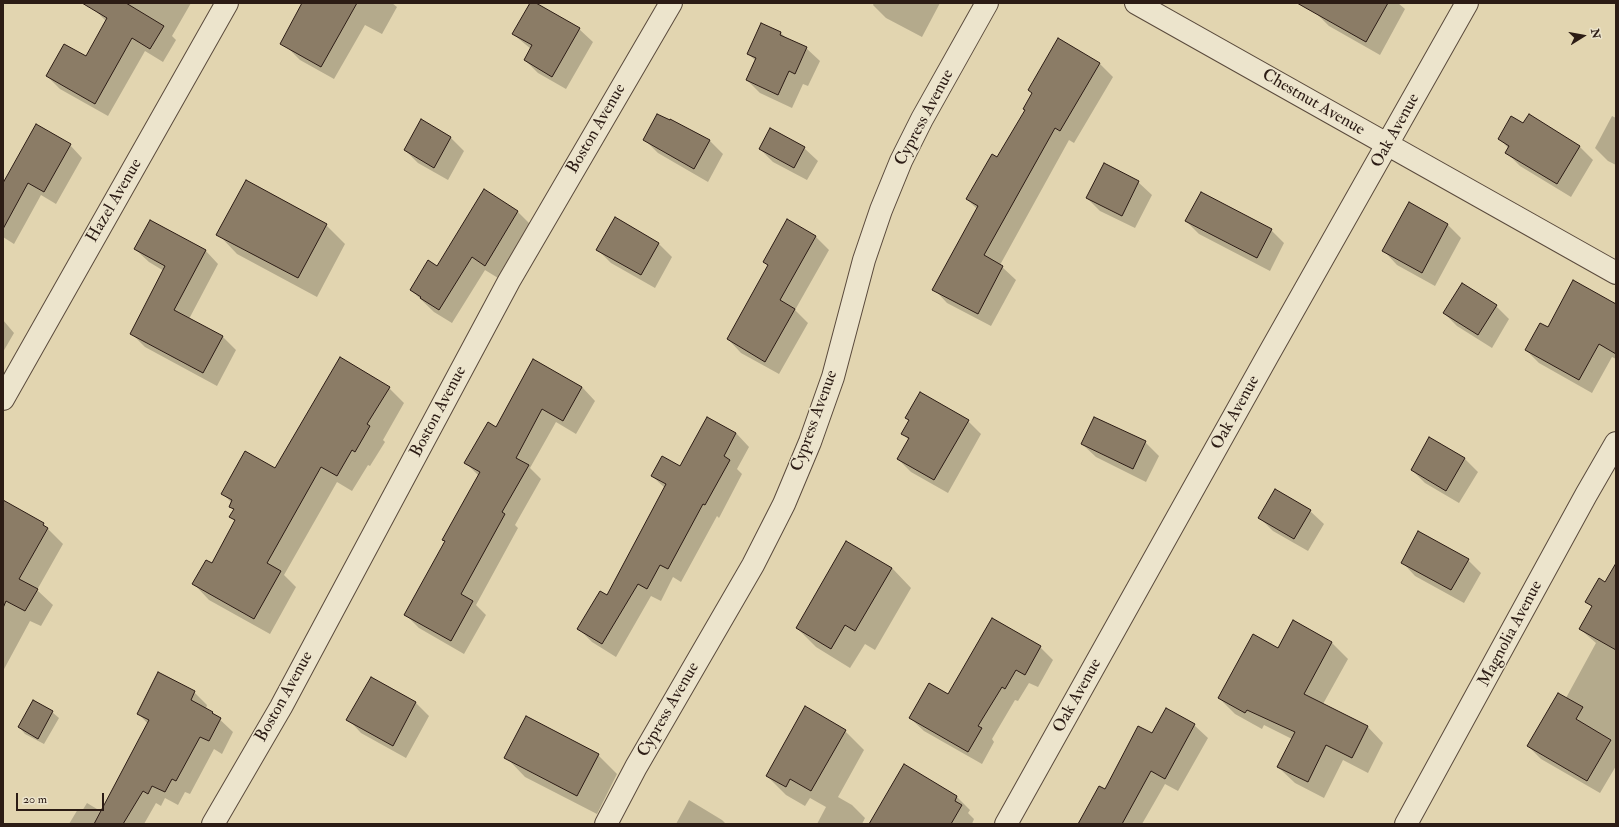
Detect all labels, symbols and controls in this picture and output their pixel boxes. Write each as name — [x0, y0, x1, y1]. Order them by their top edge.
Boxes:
north arrow — [1563, 16, 1603, 56]
text: N — [1588, 28, 1603, 40]
street label: Chestnut Avenue — [1258, 65, 1368, 141]
street label: Cypress Avenue — [891, 66, 959, 170]
street label: Boston Avenue — [563, 80, 631, 178]
street label: Oak Avenue — [1367, 90, 1425, 172]
street label: Hazel Avenue — [83, 155, 147, 247]
street label: Boston Avenue — [406, 363, 472, 461]
street label: Cypress Avenue — [787, 368, 843, 474]
street label: Oak Avenue — [1207, 372, 1265, 454]
street label: Magnolia Avenue — [1474, 577, 1548, 691]
street label: Boston Avenue — [252, 648, 318, 746]
street label: Oak Avenue — [1049, 655, 1107, 737]
street label: Cypress Avenue — [634, 659, 704, 761]
scale bar — [18, 785, 106, 811]
text: 20 m — [23, 792, 47, 807]

